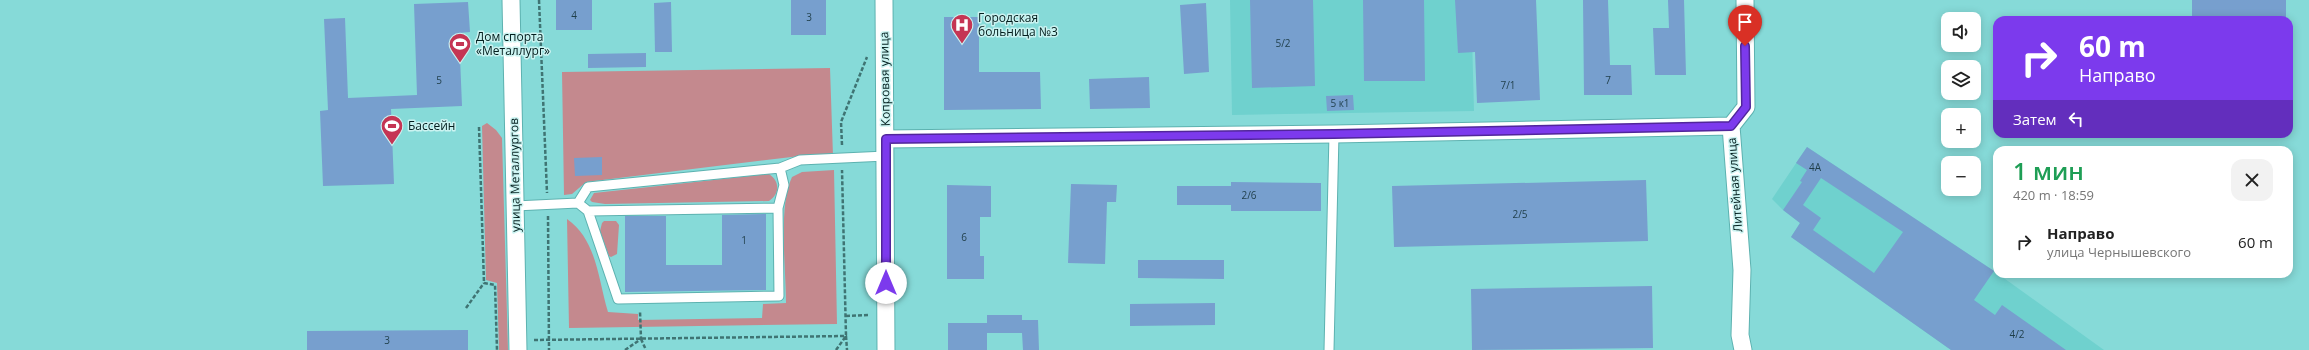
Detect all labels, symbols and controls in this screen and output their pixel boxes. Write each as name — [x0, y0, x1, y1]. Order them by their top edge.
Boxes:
pin — [1728, 5, 1762, 46]
house number: 4 — [571, 8, 577, 22]
place label: Городская больница №3 — [978, 9, 1058, 40]
house number: 3 — [806, 10, 812, 24]
icon: arrive — [1734, 11, 1756, 33]
hospital icon: Городская больница №3 — [949, 12, 975, 45]
map controls — [1941, 12, 1981, 196]
button: sound — [1941, 12, 1981, 52]
text: 60 m — [2079, 27, 2146, 65]
place label: Дом спорта «Металлург» — [476, 28, 550, 59]
sports icon: Дом спорта «Металлург» — [447, 31, 473, 64]
street label: Копровая улица — [875, 32, 894, 126]
icon: right — [2013, 32, 2065, 84]
house number: 5/2 — [1275, 36, 1291, 50]
button: layers — [1941, 60, 1981, 100]
text: Направо — [2079, 63, 2156, 87]
house number: 5 — [436, 73, 442, 87]
house number: 7 — [1605, 73, 1611, 87]
house number: 7/1 — [1500, 78, 1516, 92]
house number: 5 к1 — [1330, 96, 1350, 110]
button: + — [1941, 108, 1981, 148]
icon: left — [2065, 108, 2087, 130]
text: Затем — [2013, 109, 2057, 129]
sports icon: Бассейн — [379, 113, 405, 146]
place label: Бассейн — [408, 117, 455, 134]
street label: улица Металлургов — [505, 118, 524, 232]
street label: Литейная улица — [1723, 137, 1746, 233]
text: 1 мин — [2013, 154, 2084, 187]
button: − — [1941, 156, 1981, 196]
button: close — [2231, 159, 2273, 201]
house number: 4А — [1809, 160, 1822, 174]
text: 420 m · 18:59 — [2013, 186, 2094, 204]
house number: 2/6 — [1241, 188, 1257, 202]
house number: 2/5 — [1512, 207, 1528, 221]
text: Направо — [2047, 223, 2115, 243]
house number: 6 — [961, 230, 967, 244]
icon: right — [2013, 231, 2035, 253]
text: 60 m — [2238, 232, 2273, 252]
house number: 1 — [741, 233, 747, 247]
text: улица Чернышевского — [2047, 243, 2191, 261]
position arrow — [865, 262, 907, 304]
house number: 4/2 — [2009, 327, 2025, 341]
house number: 3 — [384, 333, 390, 347]

